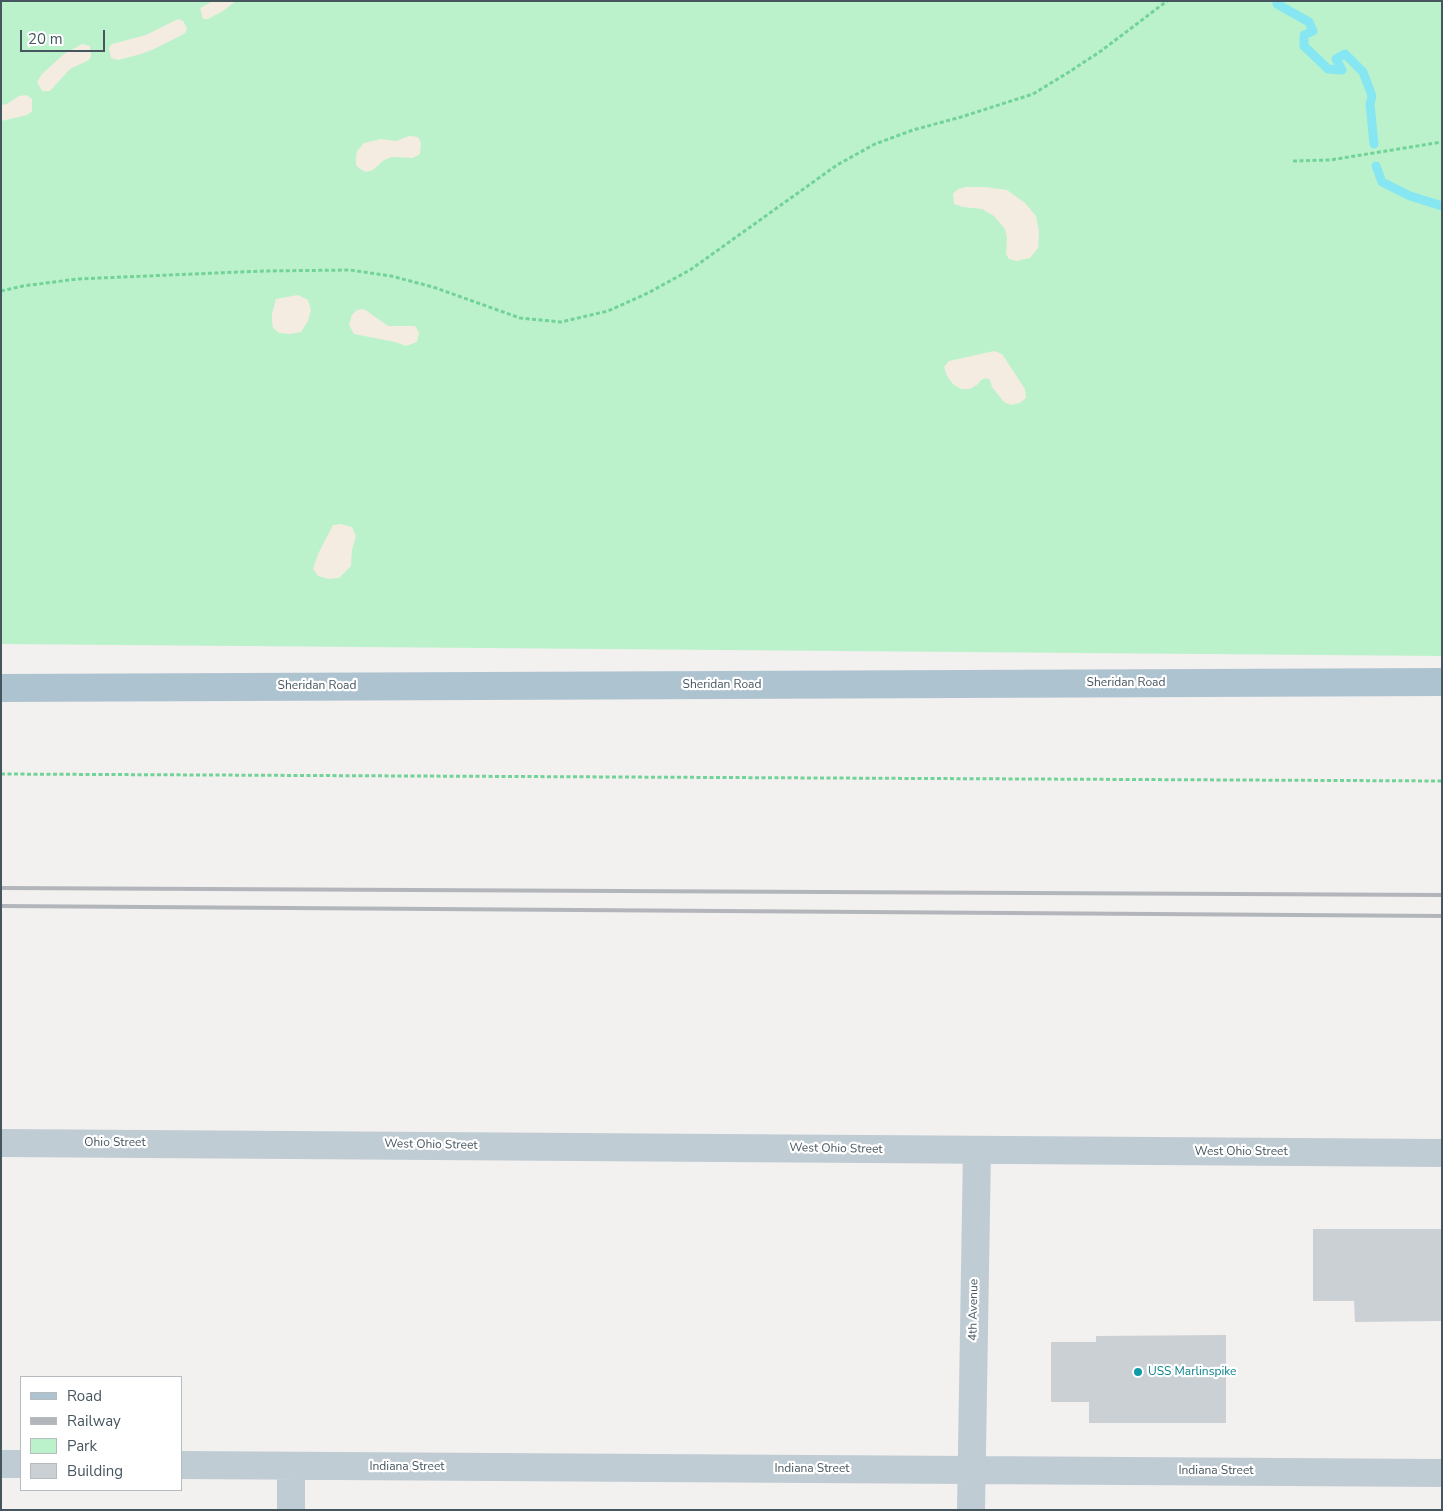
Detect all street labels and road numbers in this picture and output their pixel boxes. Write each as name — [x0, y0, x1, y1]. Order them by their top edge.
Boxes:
street label: Sheridan Road — [1087, 676, 1165, 690]
street label: Sheridan Road — [683, 678, 761, 692]
street label: Sheridan Road — [278, 679, 356, 693]
street label: Ohio Street — [84, 1136, 146, 1150]
street label: West Ohio Street — [384, 1137, 478, 1153]
street label: West Ohio Street — [789, 1141, 883, 1157]
street label: West Ohio Street — [1194, 1145, 1288, 1159]
street label: 4th Avenue — [966, 1279, 982, 1341]
street label: Indiana Street — [369, 1460, 445, 1474]
street label: Indiana Street — [774, 1462, 850, 1476]
street label: Indiana Street — [1178, 1464, 1254, 1478]

